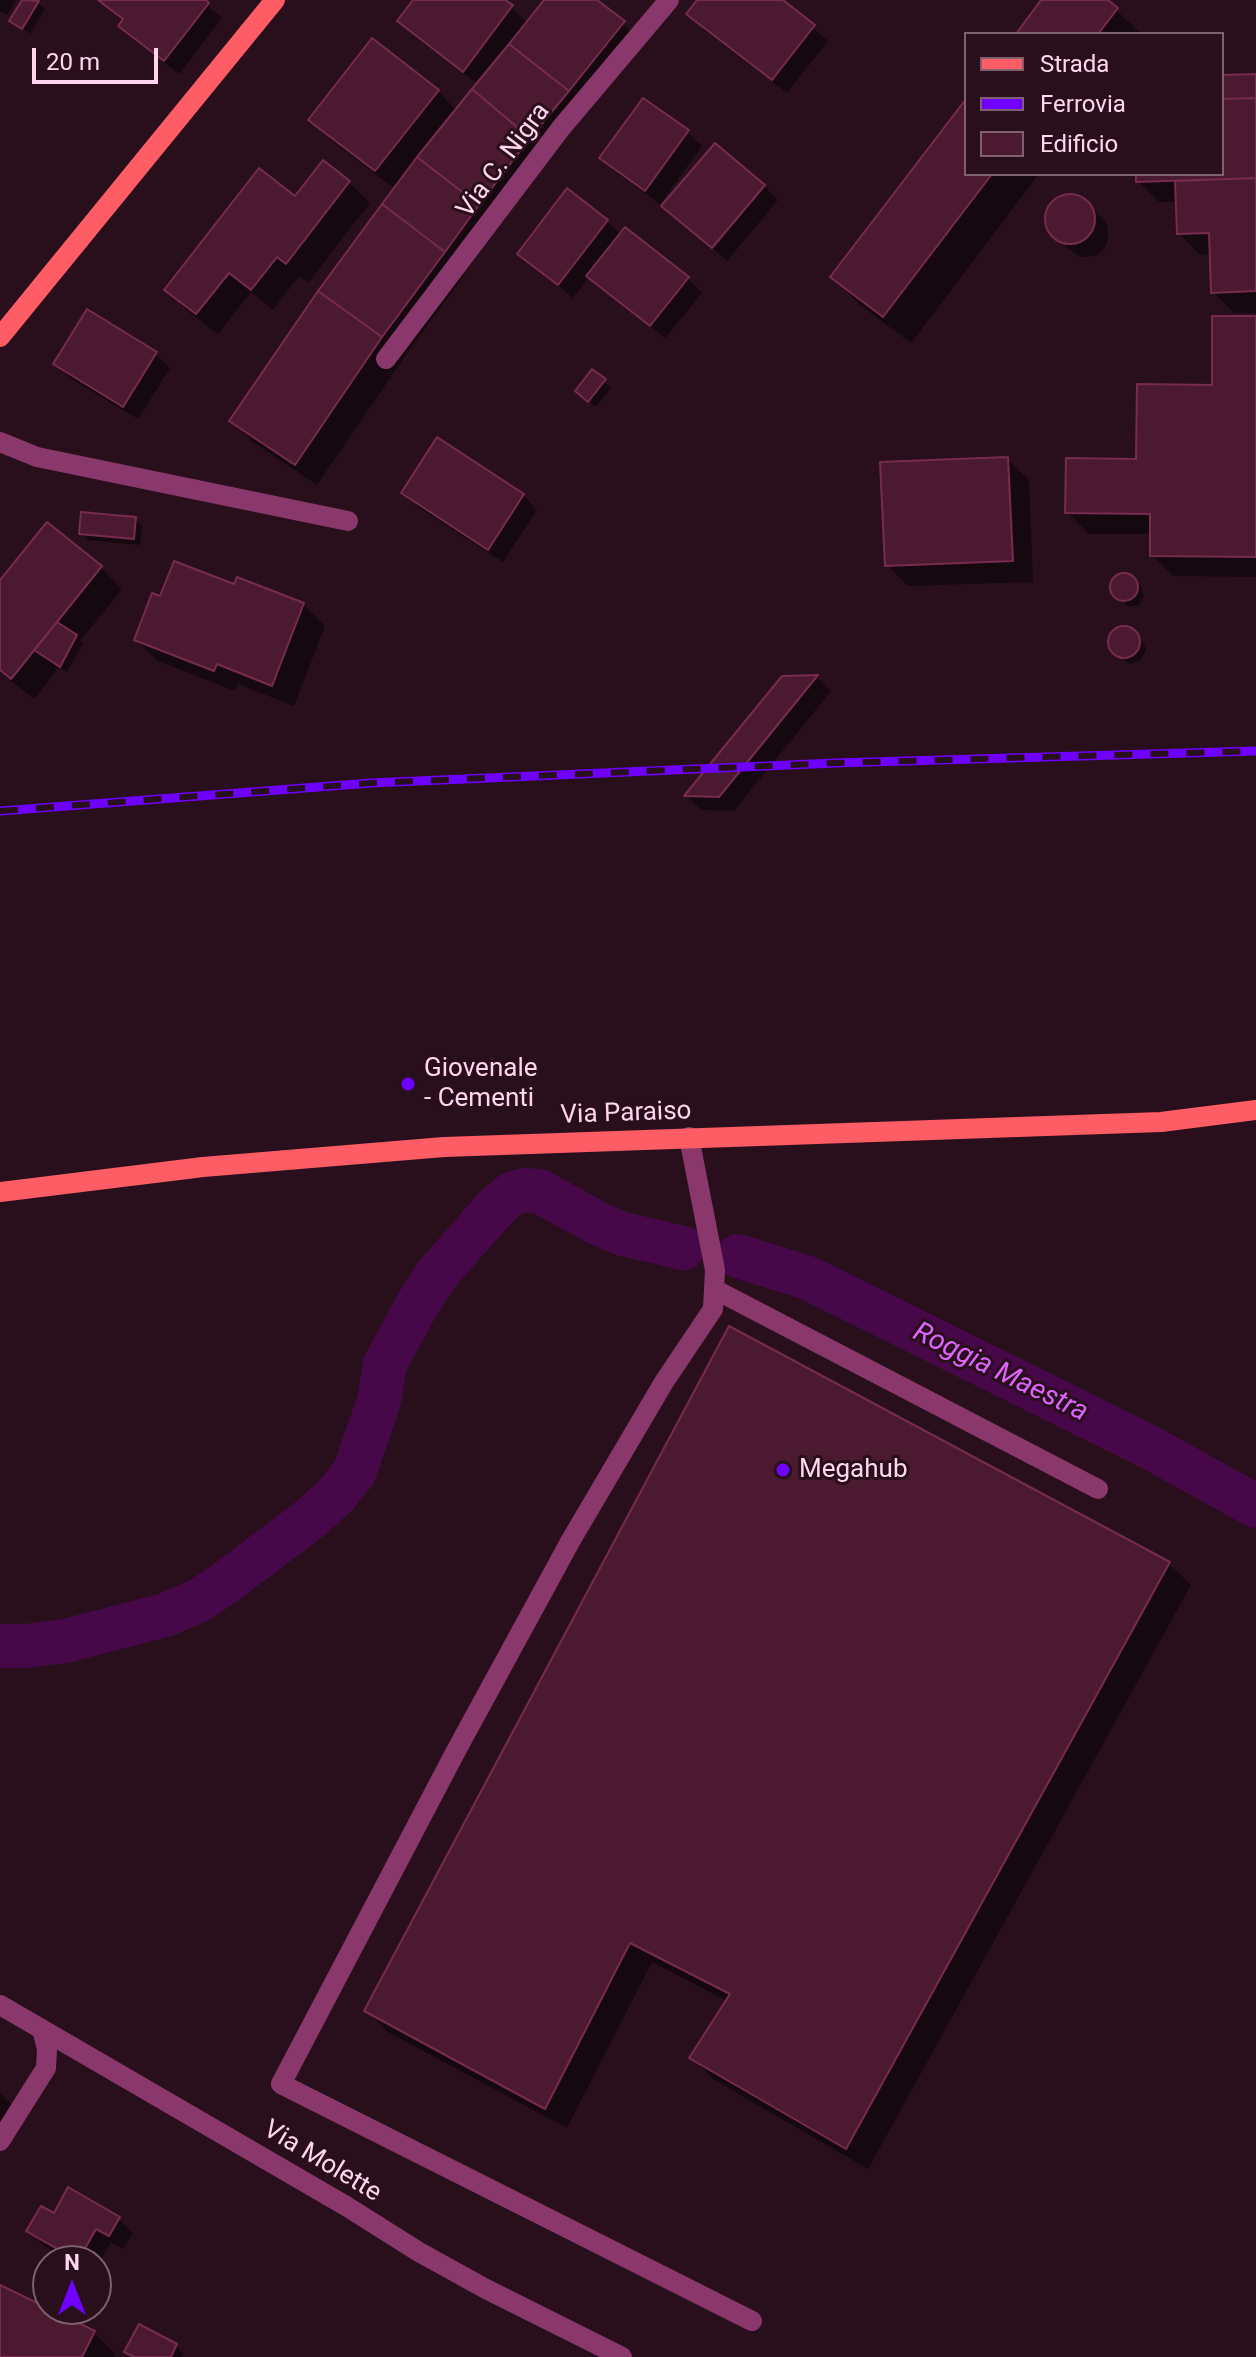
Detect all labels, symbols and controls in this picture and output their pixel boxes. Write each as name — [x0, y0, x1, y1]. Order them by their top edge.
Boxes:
scale bar — [36, 32, 162, 82]
legend — [964, 32, 1224, 176]
text: 20 m — [46, 48, 100, 76]
text: Strada — [1040, 50, 1109, 78]
text: Ferrovia — [1040, 90, 1126, 118]
street label: Via C. Nigra — [451, 97, 557, 225]
text: Edificio — [1040, 130, 1118, 158]
place label: Giovenale - Cementi — [424, 1053, 537, 1114]
marker: Giovenale - Cementi — [399, 1075, 417, 1093]
street label: Via Paraiso — [560, 1096, 692, 1132]
water label: Roggia Maestra — [907, 1316, 1093, 1430]
place label: Megahub — [799, 1454, 907, 1486]
marker: Megahub — [774, 1461, 792, 1479]
street label: Via Molette — [257, 2115, 387, 2209]
north arrow — [32, 2245, 112, 2325]
text: N — [64, 2250, 80, 2275]

